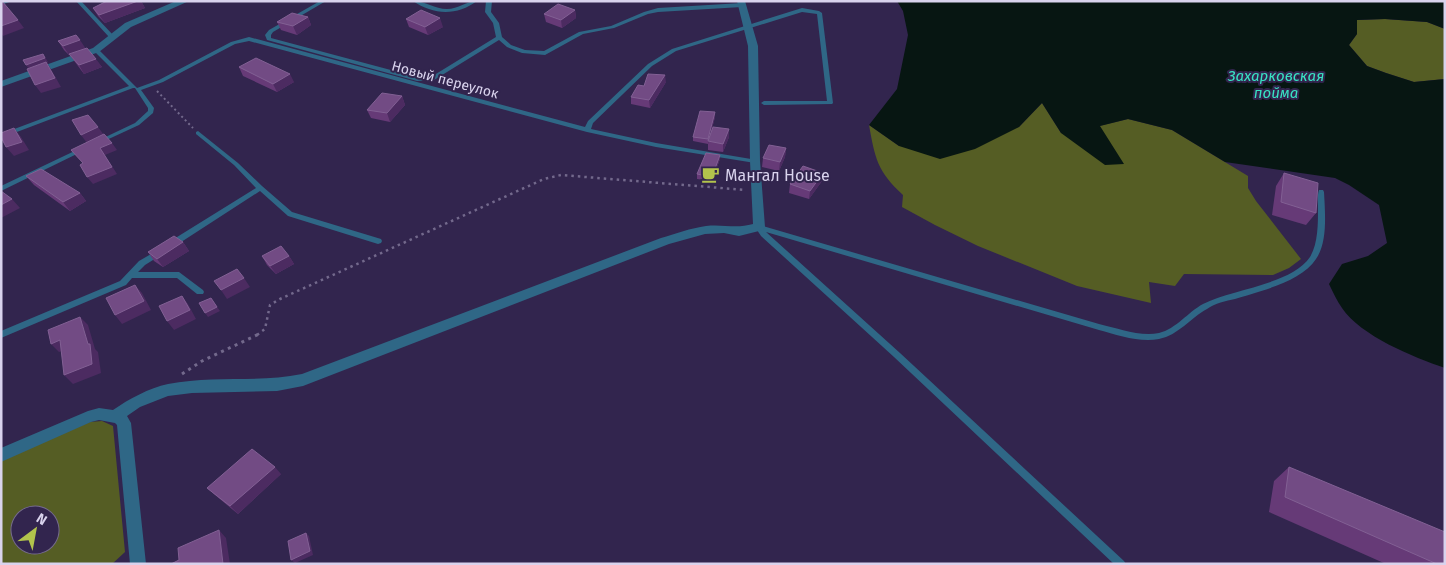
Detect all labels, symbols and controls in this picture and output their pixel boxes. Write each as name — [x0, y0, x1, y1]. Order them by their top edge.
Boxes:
street label: Новый переулок — [390, 58, 501, 103]
water label: Захарковская пойма — [1227, 67, 1324, 102]
cafe icon: Мангал House — [701, 165, 721, 185]
place label: Мангал House — [725, 166, 830, 185]
north arrow — [10, 505, 60, 555]
text: N — [33, 510, 50, 529]

